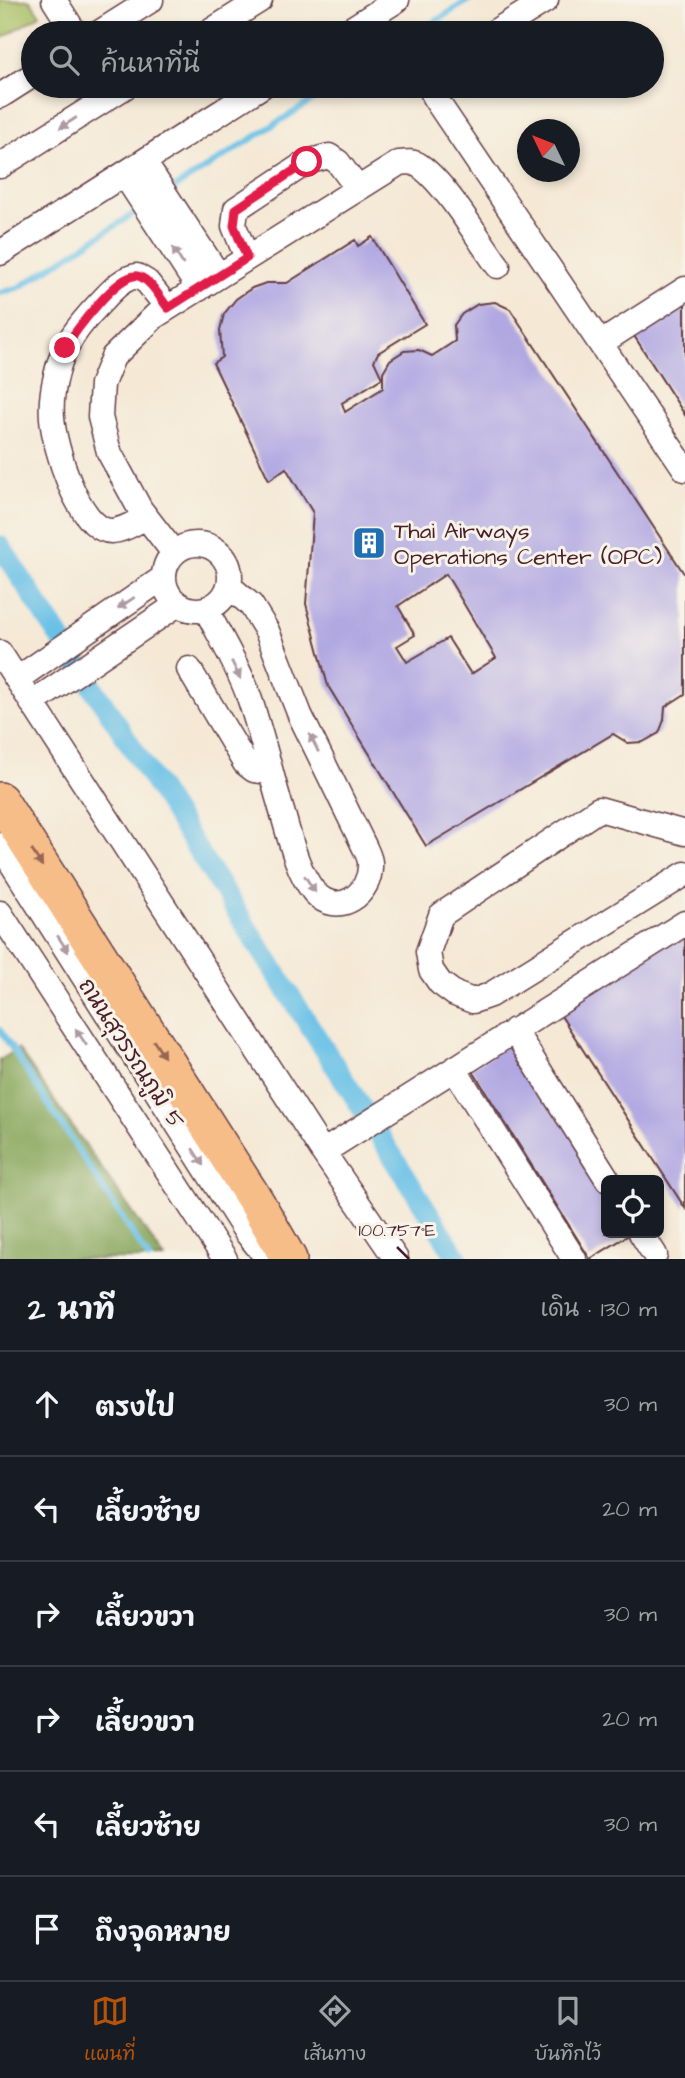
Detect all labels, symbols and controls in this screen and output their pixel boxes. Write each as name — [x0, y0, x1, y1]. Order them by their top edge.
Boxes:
search box — [21, 21, 664, 98]
icon: search — [45, 41, 83, 79]
text: ค้นหาที่นี่ — [101, 46, 200, 82]
one-way arrow — [59, 116, 78, 129]
north arrow — [517, 119, 580, 182]
route start — [291, 146, 322, 177]
one-way arrow — [172, 246, 185, 265]
route end — [49, 332, 80, 363]
place label: Thai Airways Operations Center (OPC) — [394, 515, 662, 573]
building icon: Thai Airways Operations Center (OPC) — [350, 524, 388, 562]
one-way arrow — [117, 596, 135, 610]
one-way arrow — [231, 660, 242, 680]
one-way arrow — [308, 733, 319, 753]
one-way arrow — [30, 848, 43, 867]
one-way arrow — [303, 875, 317, 893]
one-way arrow — [56, 935, 69, 954]
street label: ถนนสุวรรณภูมิ 5 — [70, 972, 192, 1136]
one-way arrow — [75, 1028, 88, 1047]
one-way arrow — [152, 1040, 165, 1059]
one-way arrow — [192, 1147, 205, 1167]
map controls — [601, 1175, 664, 1238]
button: locate — [601, 1175, 664, 1238]
text: 100.757°E — [358, 1218, 436, 1243]
text: 2 นาที — [28, 1289, 115, 1331]
text: เดิน · 130 m — [541, 1293, 657, 1325]
icon: ahead — [28, 1385, 66, 1423]
text: 30 m — [604, 1388, 657, 1420]
text: ตรงไป — [95, 1390, 175, 1426]
icon: left — [28, 1490, 66, 1528]
text: 20 m — [602, 1493, 657, 1525]
text: เลี้ยวซ้าย — [95, 1495, 201, 1531]
icon: right — [28, 1595, 66, 1633]
text: 30 m — [604, 1598, 657, 1630]
text: เลี้ยวขวา — [95, 1600, 195, 1636]
icon: right — [28, 1700, 66, 1738]
text: 20 m — [602, 1703, 657, 1735]
text: เลี้ยวขวา — [95, 1705, 195, 1741]
icon: left — [28, 1805, 66, 1843]
text: 30 m — [604, 1808, 657, 1840]
text: เลี้ยวซ้าย — [95, 1810, 201, 1846]
icon: arrive — [28, 1910, 66, 1948]
text: ถึงจุดหมาย — [95, 1915, 231, 1951]
tab: แผนที่ — [84, 1992, 135, 2068]
tab: เส้นทาง — [303, 1992, 366, 2068]
tab: บันทึกไว้ — [534, 1992, 601, 2068]

